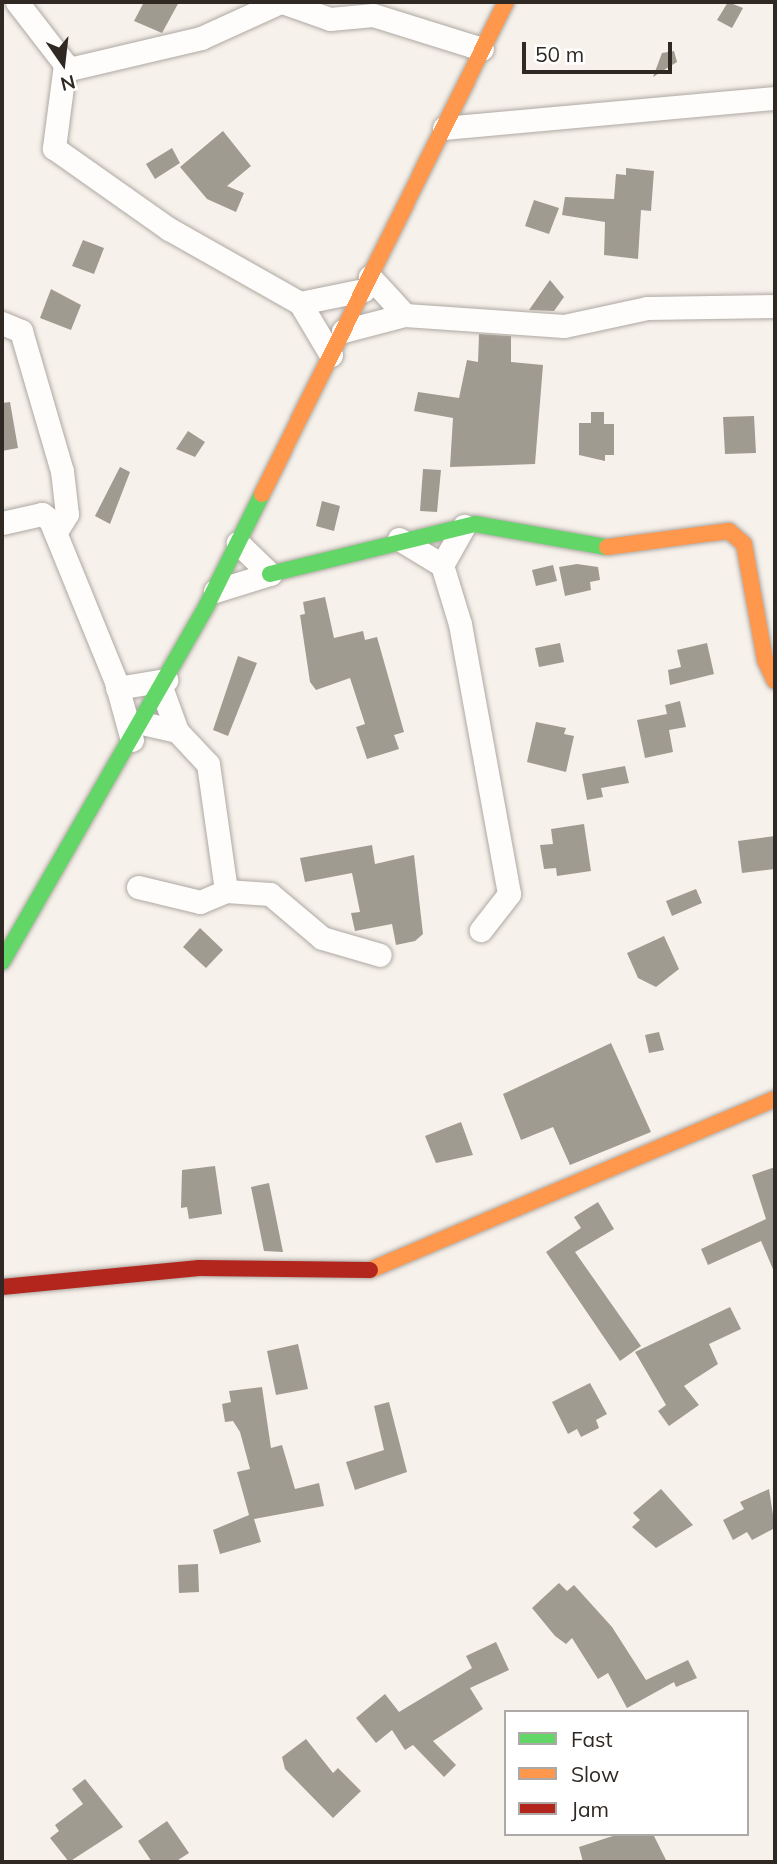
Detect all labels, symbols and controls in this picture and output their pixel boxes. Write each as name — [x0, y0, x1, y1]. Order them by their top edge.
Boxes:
north arrow — [28, 28, 98, 98]
scale bar — [525, 28, 676, 72]
text: 50 m — [535, 41, 584, 67]
text: N — [58, 70, 78, 97]
legend — [504, 1710, 749, 1836]
text: Fast — [571, 1726, 613, 1752]
text: Slow — [571, 1761, 619, 1787]
text: Jam — [571, 1796, 609, 1822]

